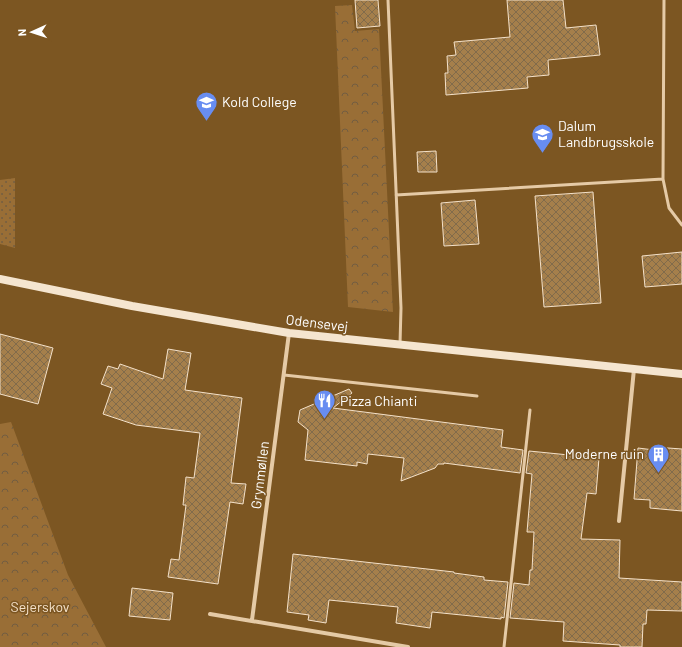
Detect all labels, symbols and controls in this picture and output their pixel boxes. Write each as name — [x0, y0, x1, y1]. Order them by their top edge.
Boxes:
north arrow — [12, 12, 52, 52]
text: N — [15, 29, 28, 37]
school or university icon: Kold College — [193, 89, 219, 122]
place label: Kold College — [222, 93, 297, 110]
place label: Dalum Landbrugsskole — [558, 117, 654, 150]
school or university icon: Dalum Landbrugsskole — [529, 121, 555, 154]
street label: Odensevej — [285, 310, 349, 335]
restaurant icon: Pizza Chianti — [311, 388, 337, 421]
place label: Pizza Chianti — [340, 392, 417, 409]
street label: Grynmøllen — [247, 440, 272, 510]
building icon: Moderne ruin — [646, 441, 672, 474]
place label: Moderne ruin — [565, 445, 644, 462]
park label: Sejerskov — [10, 598, 70, 615]

